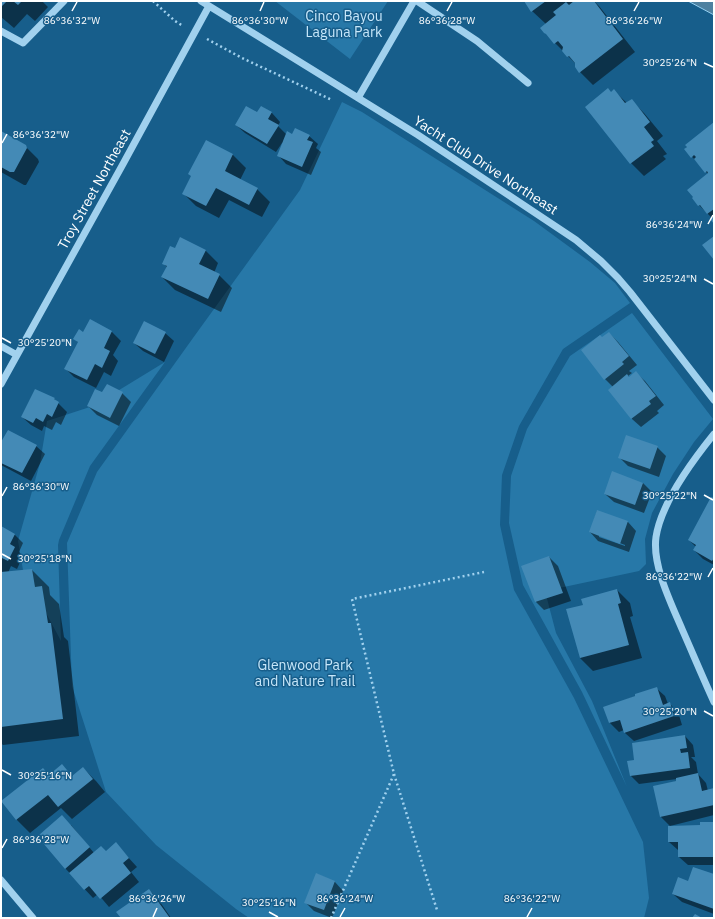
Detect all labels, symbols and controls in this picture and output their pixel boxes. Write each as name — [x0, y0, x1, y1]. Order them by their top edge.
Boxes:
park label: Cinco Bayou Laguna Park — [305, 7, 383, 41]
text: 86°36'32"W — [44, 14, 100, 27]
text: 86°36'30"W — [232, 14, 288, 27]
text: 86°36'28"W — [419, 14, 475, 27]
text: 86°36'26"W — [606, 14, 662, 27]
text: 30°25'26"N — [643, 56, 697, 69]
street label: Yacht Club Drive Northeast — [410, 112, 562, 218]
street label: Troy Street Northeast — [53, 126, 135, 252]
text: 86°36'32"W — [13, 128, 69, 141]
text: 86°36'24"W — [646, 218, 702, 231]
text: 30°25'24"N — [643, 272, 697, 285]
text: 30°25'20"N — [18, 336, 72, 349]
text: 86°36'30"W — [13, 480, 69, 493]
text: 30°25'22"N — [643, 489, 697, 502]
text: 30°25'18"N — [18, 552, 72, 565]
text: 86°36'22"W — [646, 570, 702, 583]
park label: Glenwood Park and Nature Trail — [255, 656, 355, 690]
text: 30°25'20"N — [643, 705, 697, 718]
text: 30°25'16"N — [18, 769, 72, 782]
text: 86°36'28"W — [13, 833, 69, 846]
text: 86°36'26"W — [129, 892, 185, 905]
text: 86°36'24"W — [317, 892, 373, 905]
text: 86°36'22"W — [504, 892, 560, 905]
text: 30°25'16"N — [242, 896, 296, 909]

